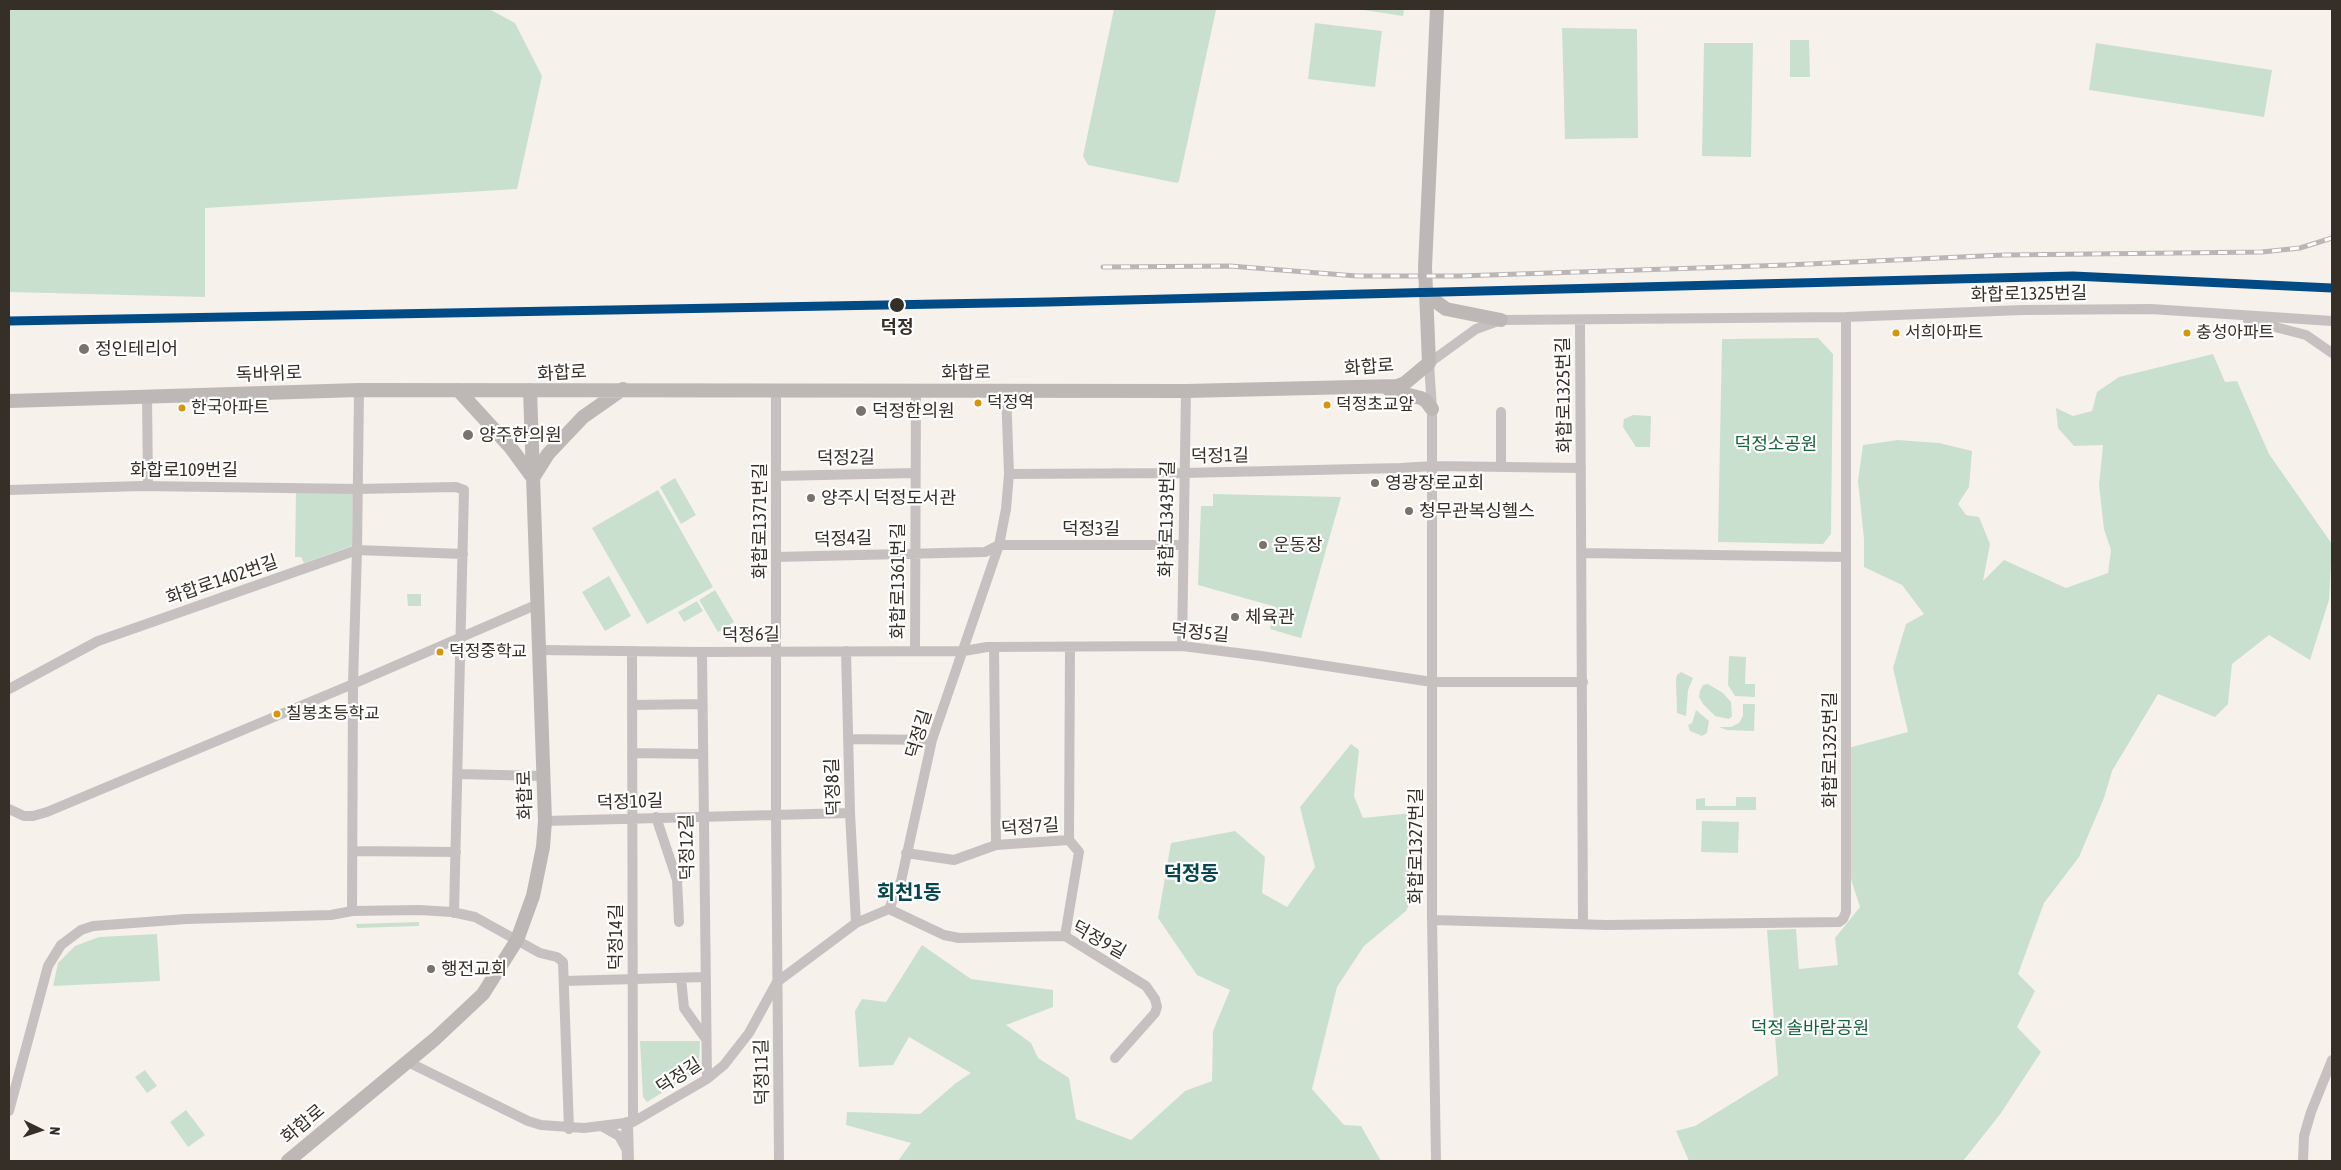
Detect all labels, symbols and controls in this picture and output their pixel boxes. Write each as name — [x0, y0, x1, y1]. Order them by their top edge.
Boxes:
street label: 화합로1325번길 — [1971, 282, 2087, 306]
marker: 덕정 — [888, 296, 906, 314]
place label: 덕정 — [880, 316, 914, 338]
place label: 서희아파트 — [1905, 323, 1983, 343]
place label: 충성아파트 — [2196, 323, 2274, 343]
marker: 서희아파트 — [1891, 328, 1901, 338]
marker: 충성아파트 — [2182, 328, 2192, 338]
street label: 화합로1325번길 — [1552, 337, 1576, 453]
place label: 정인테리어 — [95, 338, 178, 360]
marker: 정인테리어 — [77, 342, 91, 356]
street label: 화합로 — [1343, 354, 1395, 380]
street label: 화합로 — [537, 361, 587, 385]
street label: 독바위로 — [236, 362, 302, 386]
street label: 화합로 — [941, 362, 991, 384]
place label: 덕정역 — [987, 393, 1034, 413]
place label: 덕정초교앞 — [1336, 395, 1414, 415]
place label: 한국아파트 — [191, 398, 269, 418]
marker: 덕정역 — [973, 398, 983, 408]
place label: 덕정한의원 — [872, 400, 955, 422]
marker: 덕정초교앞 — [1322, 400, 1332, 410]
marker: 한국아파트 — [177, 403, 187, 413]
marker: 덕정한의원 — [854, 404, 868, 418]
place label: 양주한의원 — [479, 424, 562, 446]
marker: 양주한의원 — [461, 428, 475, 442]
park label: 덕정소공원 — [1735, 433, 1817, 455]
street label: 덕정1길 — [1191, 445, 1249, 467]
street label: 덕정2길 — [817, 447, 875, 469]
street label: 화합로109번길 — [130, 459, 238, 481]
street label: 화합로1343번길 — [1155, 461, 1179, 577]
street label: 화합로1371번길 — [749, 463, 771, 579]
place label: 영광장로교회 — [1385, 472, 1484, 494]
marker: 영광장로교회 — [1369, 477, 1381, 489]
place label: 양주시 덕정도서관 — [821, 487, 956, 509]
marker: 양주시 덕정도서관 — [805, 492, 817, 504]
place label: 청무관복싱헬스 — [1419, 500, 1535, 522]
marker: 청무관복싱헬스 — [1403, 505, 1415, 517]
street label: 덕정3길 — [1062, 518, 1120, 540]
street label: 화합로1361번길 — [887, 523, 909, 639]
street label: 덕정4길 — [814, 527, 872, 551]
place label: 운동장 — [1273, 534, 1323, 556]
marker: 운동장 — [1257, 539, 1269, 551]
street label: 화합로1402번길 — [163, 551, 281, 609]
place label: 체육관 — [1245, 606, 1295, 628]
marker: 체육관 — [1229, 611, 1241, 623]
street label: 덕정5길 — [1170, 620, 1230, 646]
street label: 덕정6길 — [722, 624, 780, 646]
place label: 덕정중학교 — [449, 642, 527, 662]
marker: 덕정중학교 — [435, 647, 445, 657]
street label: 화합로1325번길 — [1819, 692, 1841, 808]
place label: 칠봉초등학교 — [286, 704, 380, 724]
street label: 덕정길 — [901, 707, 937, 761]
marker: 칠봉초등학교 — [272, 709, 282, 719]
street label: 덕정8길 — [821, 758, 845, 816]
street label: 화합로 — [513, 770, 537, 820]
street label: 화합로1327번길 — [1405, 788, 1427, 904]
street label: 덕정10길 — [596, 790, 664, 814]
street label: 덕정12길 — [676, 814, 698, 880]
street label: 덕정7길 — [1000, 814, 1060, 840]
district label: 덕정동 — [1163, 862, 1219, 886]
district label: 회천1동 — [877, 881, 941, 905]
street label: 덕정14길 — [605, 904, 627, 970]
street label: 덕정9길 — [1068, 916, 1130, 964]
place label: 행전교회 — [441, 958, 507, 980]
marker: 행전교회 — [425, 963, 437, 975]
park label: 덕정 솔바람공원 — [1751, 1017, 1869, 1039]
street label: 덕정11길 — [751, 1039, 773, 1105]
street label: 덕정길 — [652, 1053, 706, 1099]
street label: 화합로 — [277, 1100, 329, 1148]
north arrow — [15, 1105, 65, 1155]
text: N — [47, 1126, 63, 1136]

